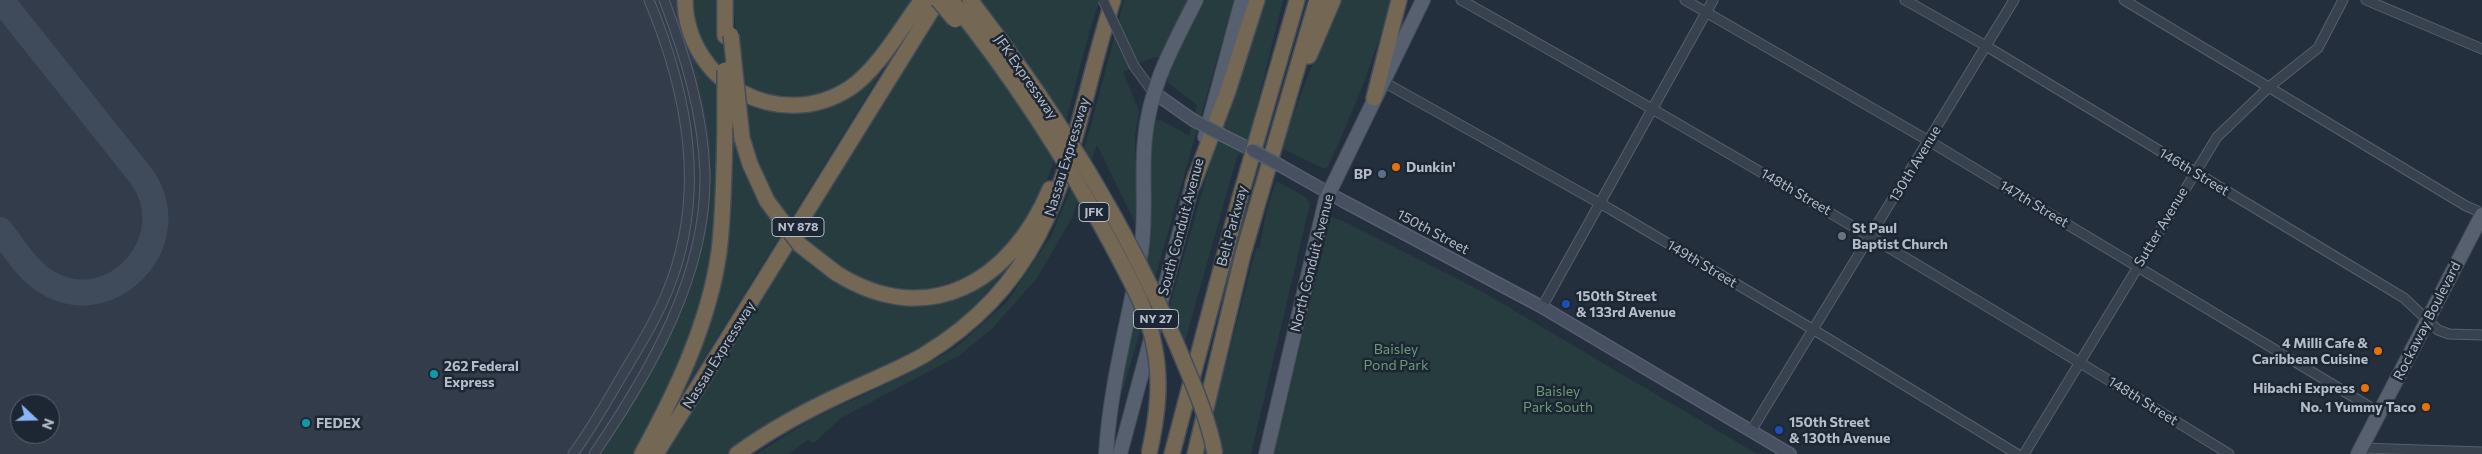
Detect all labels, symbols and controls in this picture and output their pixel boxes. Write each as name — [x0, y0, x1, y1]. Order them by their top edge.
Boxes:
street label: JFK Expressway — [991, 32, 1061, 122]
street label: Nassau Expressway — [1041, 96, 1093, 218]
street label: 130th Avenue — [1886, 123, 1944, 205]
street label: 146th Street — [2156, 144, 2232, 200]
street label: South Conduit Avenue — [1155, 157, 1207, 297]
place label: Dunkin' — [1406, 159, 1456, 175]
marker: Dunkin' — [1390, 161, 1402, 173]
street label: 148th Street — [1758, 165, 1834, 219]
place label: BP — [1354, 166, 1372, 182]
marker: BP — [1376, 168, 1388, 180]
street label: 147th Street — [1996, 177, 2072, 231]
street label: Belt Parkway — [1213, 184, 1251, 268]
street label: Sutter Avenue — [2131, 184, 2191, 270]
street label: North Conduit Avenue — [1287, 192, 1337, 334]
road number: JFK — [1079, 202, 1109, 222]
street label: 150th Street — [1394, 206, 1472, 258]
road number: NY 878 — [772, 218, 824, 236]
place label: St Paul Baptist Church — [1852, 220, 1948, 252]
marker: St Paul Baptist Church — [1836, 230, 1848, 242]
street label: 149th Street — [1664, 236, 1740, 292]
street label: Rockaway Boulevard — [2390, 259, 2464, 383]
place label: 150th Street & 133rd Avenue — [1576, 288, 1676, 321]
street label: Nassau Expressway — [679, 298, 759, 412]
marker: 150th Street & 133rd Avenue — [1560, 298, 1572, 310]
road number: NY 27 — [1134, 310, 1178, 328]
place label: 4 Milli Cafe & Caribbean Cuisine — [2252, 335, 2368, 368]
park label: Baisley Pond Park — [1364, 341, 1428, 374]
marker: 4 Milli Cafe & Caribbean Cuisine — [2372, 345, 2384, 357]
place label: 262 Federal Express — [444, 358, 519, 391]
marker: 262 Federal Express — [428, 368, 440, 380]
street label: 148th Street — [2105, 373, 2181, 429]
place label: Hibachi Express — [2253, 380, 2355, 396]
marker: Hibachi Express — [2359, 382, 2371, 394]
park label: Baisley Park South — [1523, 383, 1593, 416]
north arrow — [10, 394, 60, 444]
place label: No. 1 Yummy Taco — [2300, 399, 2416, 415]
marker: No. 1 Yummy Taco — [2420, 401, 2432, 413]
place label: 150th Street & 130th Avenue — [1789, 414, 1890, 447]
place label: FEDEX — [316, 415, 361, 431]
text: N — [39, 416, 58, 432]
marker: FEDEX — [300, 417, 312, 429]
marker: 150th Street & 130th Avenue — [1773, 424, 1785, 436]

